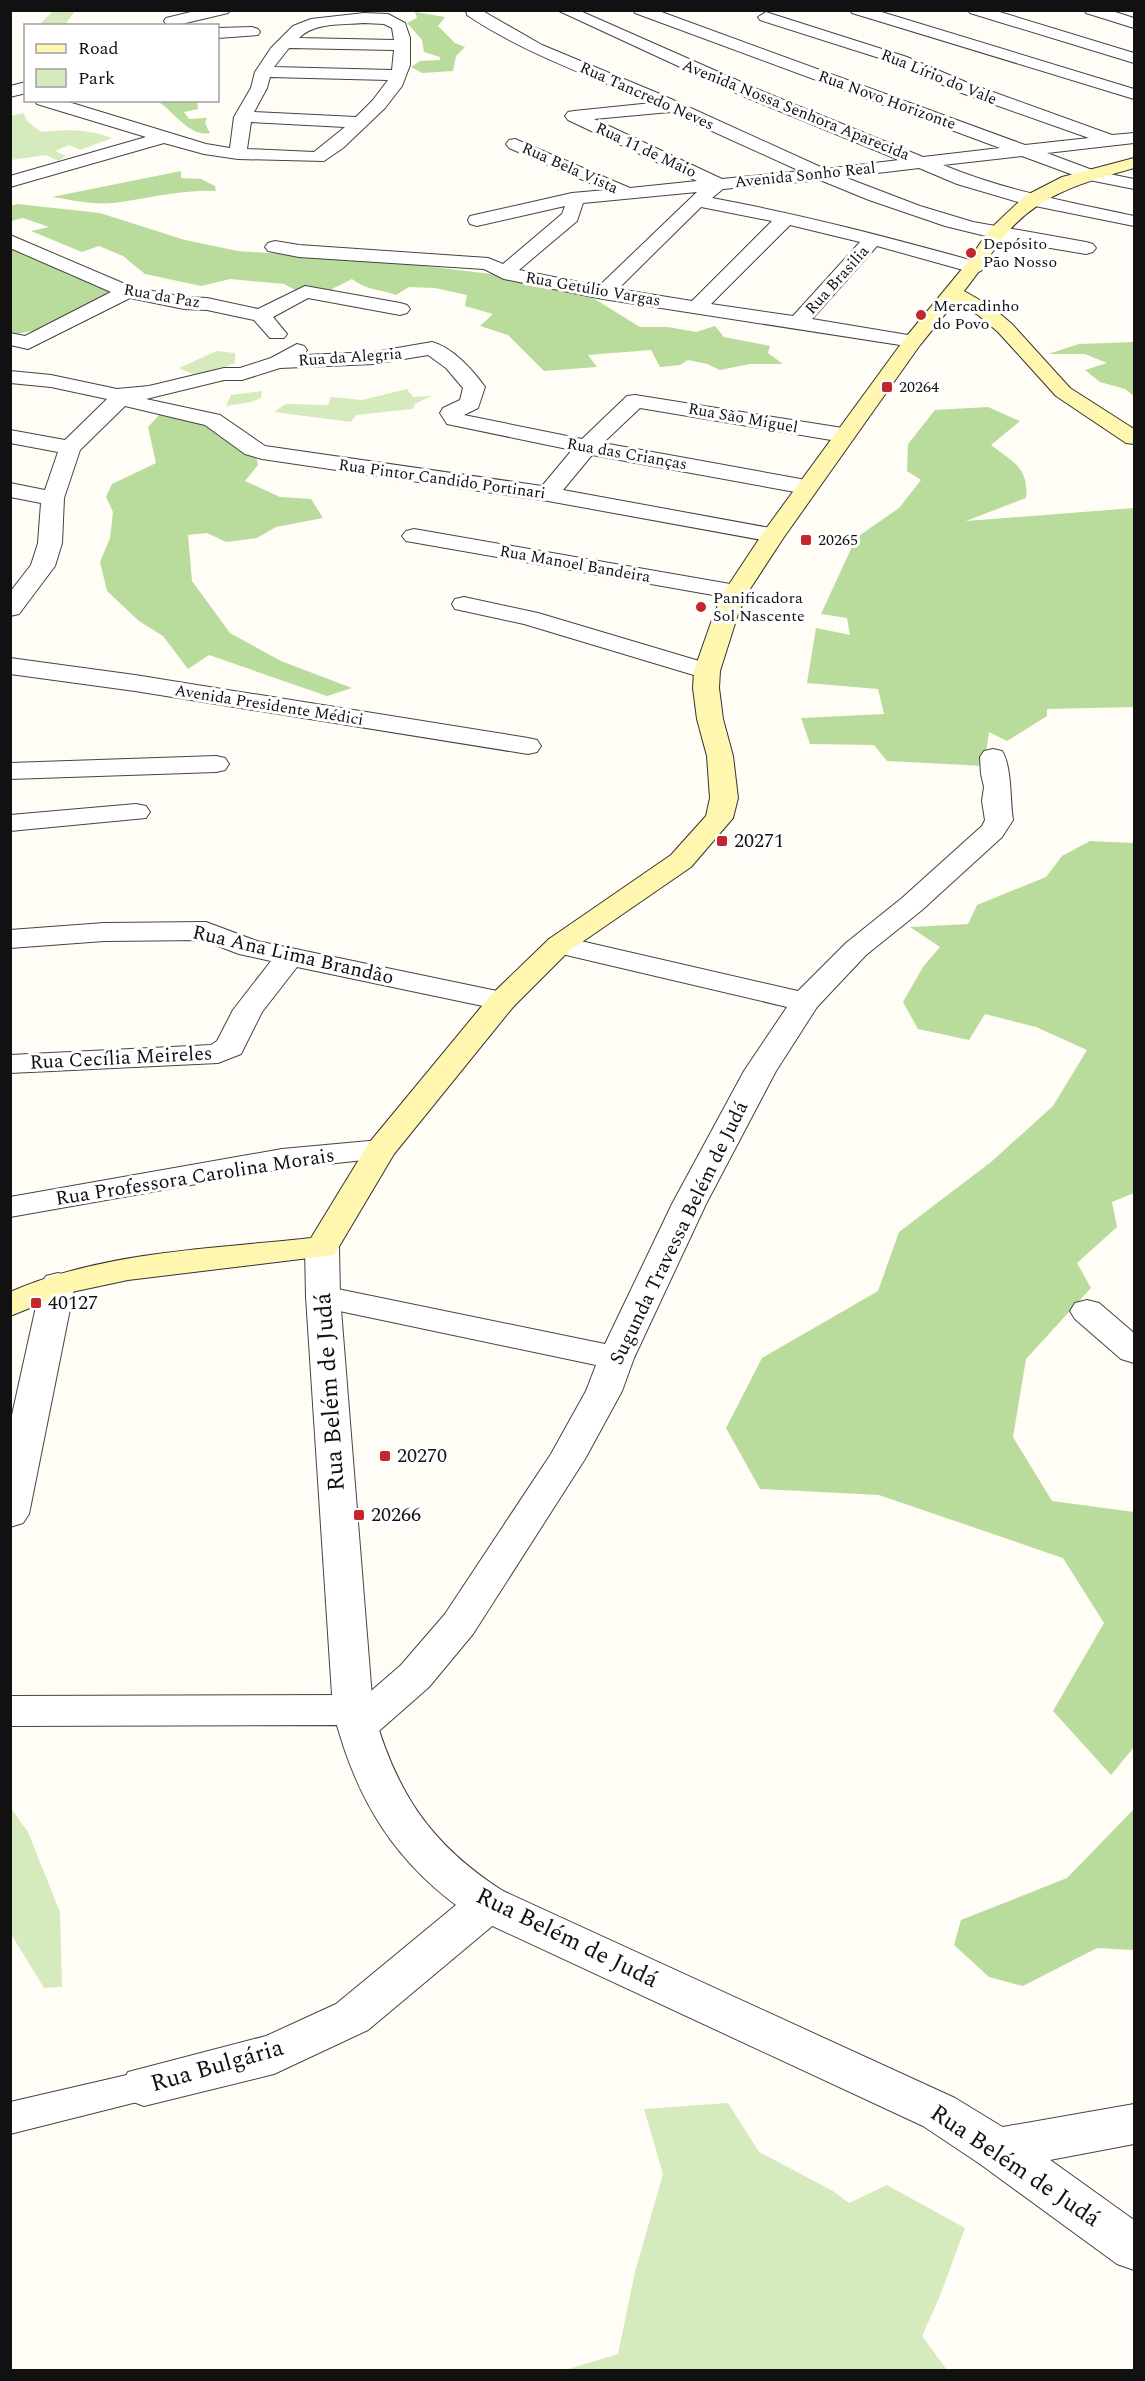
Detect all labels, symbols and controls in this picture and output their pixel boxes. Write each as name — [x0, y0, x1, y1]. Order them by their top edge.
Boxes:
legend — [24, 24, 219, 102]
text: Road — [78, 35, 119, 62]
street label: Rua Lírio do Vale — [877, 43, 1001, 111]
street label: Avenida Nossa Senhora Aparecida — [679, 53, 913, 167]
street label: Rua Tancredo Neves — [576, 56, 718, 136]
street label: Rua Novo Horizonte — [815, 64, 959, 136]
text: Park — [78, 65, 115, 92]
street label: Rua 11 de Maio — [592, 116, 700, 184]
street label: Rua Bela Vista — [518, 136, 622, 200]
street label: Avenida Sonho Real — [733, 156, 877, 194]
place label: Depósito Pão Nosso — [983, 232, 1057, 274]
street label: Rua Brasilia — [799, 240, 875, 320]
marker: Depósito Pão Nosso — [964, 246, 978, 260]
street label: Rua Getúlio Vargas — [523, 265, 663, 313]
street label: Rua da Paz — [122, 277, 202, 315]
place label: Mercadinho do Povo — [933, 294, 1019, 336]
marker: Mercadinho do Povo — [914, 308, 928, 322]
street label: Rua da Alegria — [297, 341, 403, 373]
place label: 20264 — [899, 375, 939, 399]
marker: 20264 — [880, 380, 894, 394]
street label: Rua São Miguel — [686, 397, 800, 439]
street label: Rua das Crianças — [565, 432, 689, 476]
street label: Rua Pintor Candido Portinari — [337, 453, 547, 505]
place label: 20265 — [818, 528, 858, 552]
marker: 20265 — [799, 533, 813, 547]
street label: Rua Manoel Bandeira — [498, 539, 652, 589]
place label: Panificadora Sol Nascente — [713, 586, 805, 628]
marker: Panificadora Sol Nascente — [694, 600, 708, 614]
street label: Avenida Presidente Médici — [173, 678, 365, 732]
place label: 20271 — [734, 826, 784, 856]
marker: 20271 — [715, 834, 729, 848]
street label: Rua Ana Lima Brandão — [189, 917, 397, 993]
street label: Rua Cecília Meireles — [29, 1038, 213, 1078]
street label: Sugunda Travessa Belém de Judá — [602, 1096, 756, 1370]
street label: Rua Professora Carolina Morais — [53, 1140, 337, 1214]
place label: 40127 — [48, 1288, 98, 1318]
street label: Rua Belém de Judá — [305, 1291, 355, 1492]
marker: 40127 — [29, 1296, 43, 1310]
place label: 20270 — [397, 1441, 447, 1471]
marker: 20270 — [378, 1449, 392, 1463]
place label: 20266 — [371, 1500, 421, 1530]
marker: 20266 — [352, 1508, 366, 1522]
street label: Rua Belém de Judá — [470, 1878, 664, 1998]
street label: Rua Bulgária — [146, 2030, 288, 2102]
street label: Rua Belém de Judá — [923, 2095, 1108, 2237]

